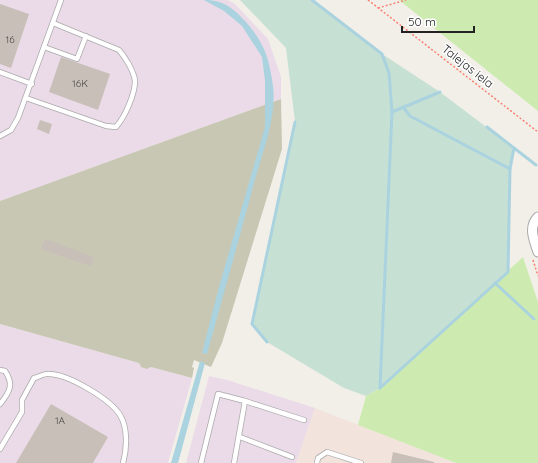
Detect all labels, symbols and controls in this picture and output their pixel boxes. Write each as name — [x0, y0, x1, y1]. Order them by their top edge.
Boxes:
scale bar — [402, 8, 474, 34]
text: 50 m — [408, 14, 436, 29]
house number: 16 — [5, 33, 15, 46]
street label: Talejas iela — [439, 41, 497, 91]
house number: 16K — [72, 77, 88, 90]
house number: 1A — [55, 414, 66, 427]

